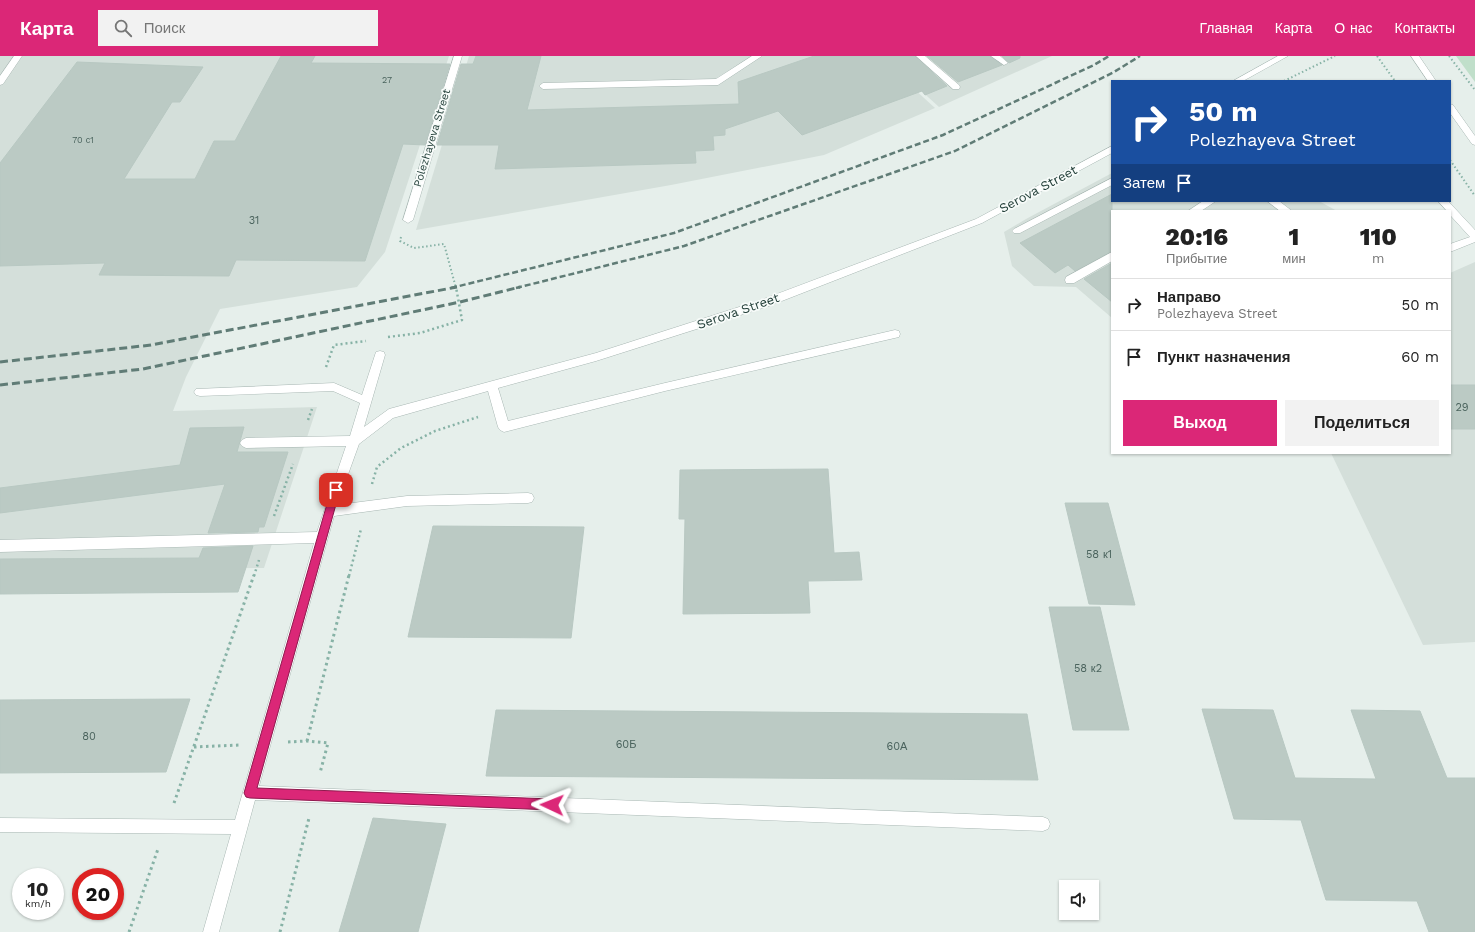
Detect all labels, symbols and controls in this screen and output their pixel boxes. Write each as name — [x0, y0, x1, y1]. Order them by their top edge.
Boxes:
search box — [98, 10, 378, 46]
text: Карта — [20, 17, 74, 40]
icon: search — [112, 17, 134, 39]
text: Поиск — [144, 19, 185, 37]
text: Главная — [1200, 20, 1253, 36]
text: Карта — [1275, 20, 1312, 36]
text: О нас — [1334, 20, 1373, 36]
text: Контакты — [1395, 20, 1455, 36]
house number: 27 — [382, 75, 392, 85]
street label: Polezhayeva Street — [411, 87, 453, 189]
text: 50 m — [1189, 95, 1258, 128]
icon: right — [1123, 96, 1175, 148]
text: Polezhayeva Street — [1189, 129, 1356, 150]
house number: 70 с1 — [72, 135, 94, 145]
street label: Serova Street — [997, 162, 1080, 216]
icon: arrive — [1173, 172, 1195, 194]
text: Затем — [1123, 174, 1165, 192]
house number: 31 — [249, 214, 259, 227]
text: 20:16 — [1165, 223, 1228, 251]
text: 1 — [1289, 223, 1299, 251]
text: 110 — [1360, 223, 1397, 251]
text: Прибытие — [1166, 251, 1227, 266]
text: мин — [1282, 251, 1306, 266]
text: m — [1372, 251, 1384, 266]
text: Направо — [1157, 288, 1221, 306]
street label: Serova Street — [695, 290, 782, 332]
icon: right — [1123, 294, 1145, 316]
text: 50 m — [1402, 296, 1439, 314]
text: Polezhayeva Street — [1157, 306, 1277, 321]
icon: arrive — [1123, 346, 1145, 368]
text: Пункт назначения — [1157, 348, 1290, 366]
text: 60 m — [1401, 348, 1439, 366]
button: Выход — [1123, 400, 1277, 446]
button: Поделиться — [1285, 400, 1439, 446]
house number: 29 — [1455, 401, 1469, 414]
pin — [319, 473, 353, 507]
icon: arrive — [325, 479, 347, 501]
house number: 58 к1 — [1086, 548, 1112, 561]
house number: 58 к2 — [1074, 662, 1102, 675]
house number: 80 — [82, 730, 96, 743]
house number: 60Б — [616, 738, 636, 751]
house number: 60А — [887, 740, 908, 753]
position arrow — [531, 784, 573, 826]
speed limit sign: 20 — [72, 868, 124, 920]
text: 10 — [27, 877, 49, 901]
map controls — [1059, 880, 1099, 920]
button: sound — [1059, 880, 1099, 920]
text: km/h — [25, 898, 51, 909]

